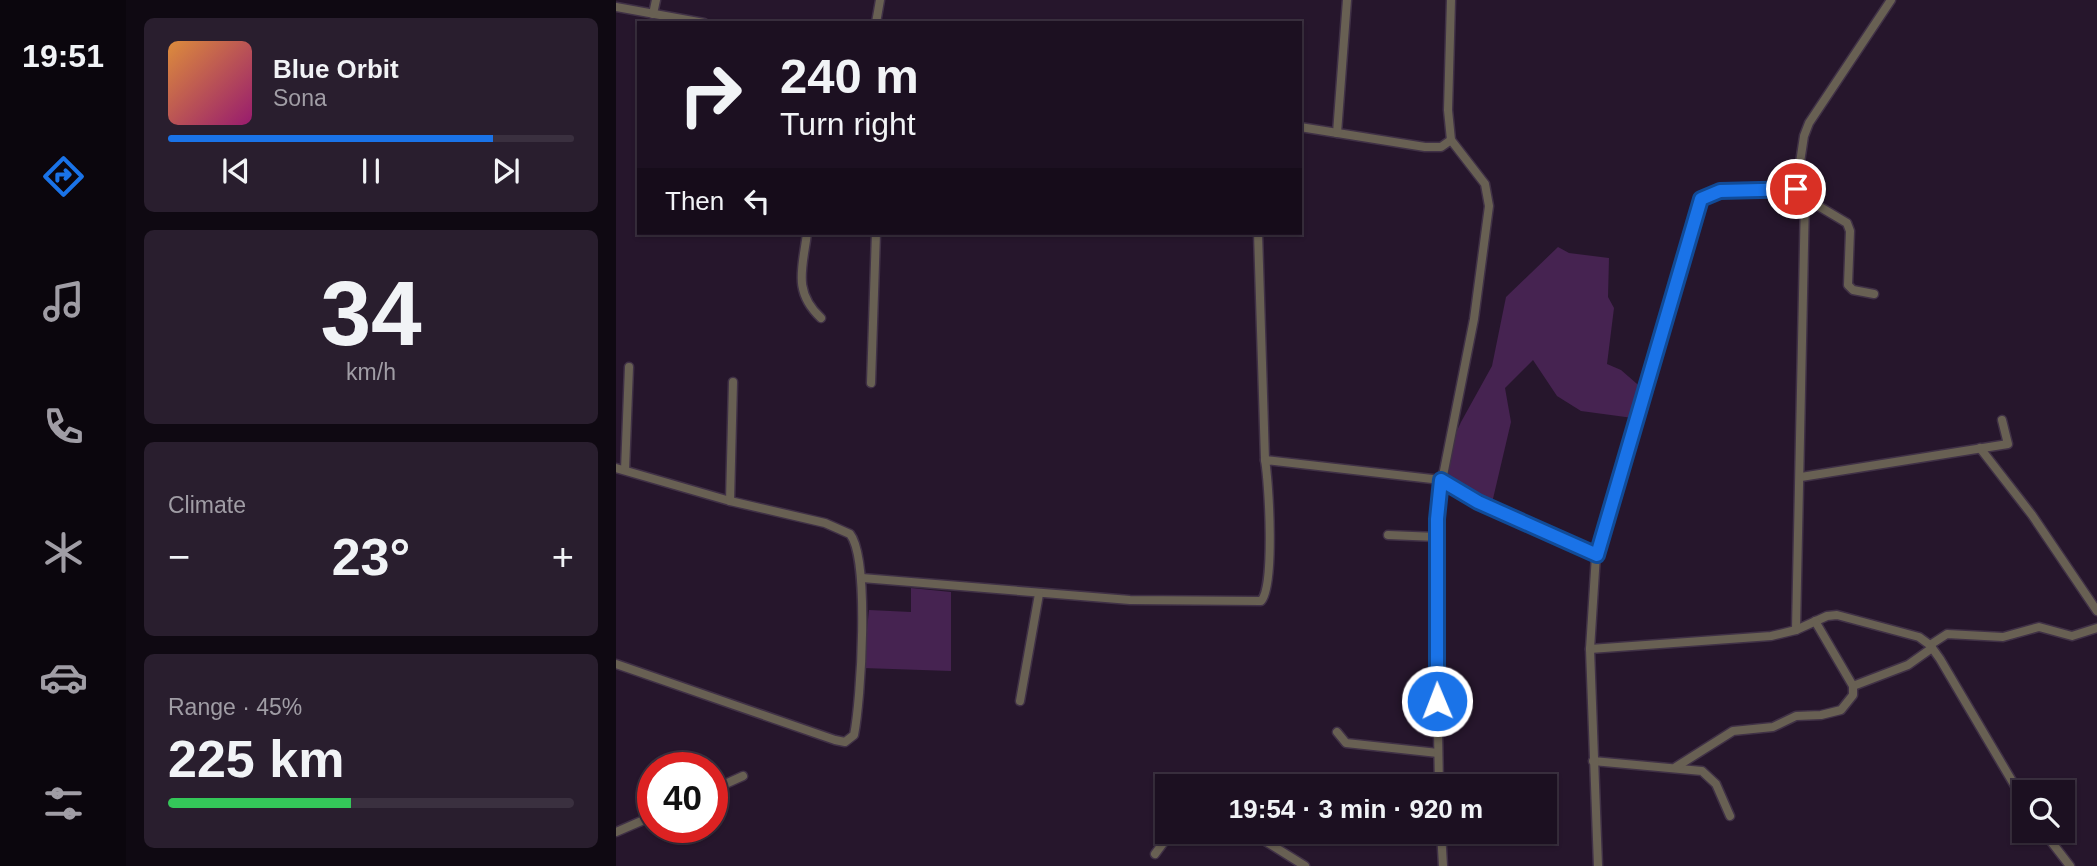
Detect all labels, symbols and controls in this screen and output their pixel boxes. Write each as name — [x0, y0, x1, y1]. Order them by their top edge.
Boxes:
text: 19:51 — [22, 38, 104, 74]
icon: right — [665, 49, 756, 140]
text: 240 m — [780, 49, 919, 103]
text: Blue Orbit — [273, 54, 399, 84]
text: Sona — [273, 85, 327, 111]
text: Turn right — [780, 106, 916, 142]
icon: directions — [39, 152, 88, 201]
icon: previous — [217, 152, 255, 190]
icon: pause — [352, 152, 390, 190]
icon: next — [487, 152, 525, 190]
pin — [1766, 159, 1826, 219]
icon: arrive — [1777, 170, 1815, 208]
icon: left — [738, 182, 776, 220]
text: Then — [665, 186, 724, 216]
text: 34 — [320, 263, 422, 364]
icon: music — [39, 277, 88, 326]
text: km/h — [346, 359, 396, 385]
icon: phone — [39, 402, 88, 451]
text: Climate — [168, 492, 246, 518]
icon: climate — [39, 528, 88, 577]
text: 23° — [332, 528, 410, 586]
text: − — [168, 536, 190, 578]
text: + — [552, 536, 574, 578]
icon: car — [39, 653, 88, 702]
position arrow — [1400, 664, 1474, 738]
text: Range · 45% — [168, 694, 302, 720]
text: 225 km — [168, 730, 344, 788]
speed limit sign: 40 — [637, 752, 728, 843]
icon: filters — [39, 779, 88, 828]
map controls — [2012, 780, 2075, 843]
button: search — [2012, 780, 2075, 843]
text: 19:54 · 3 min · 920 m — [1229, 794, 1483, 824]

